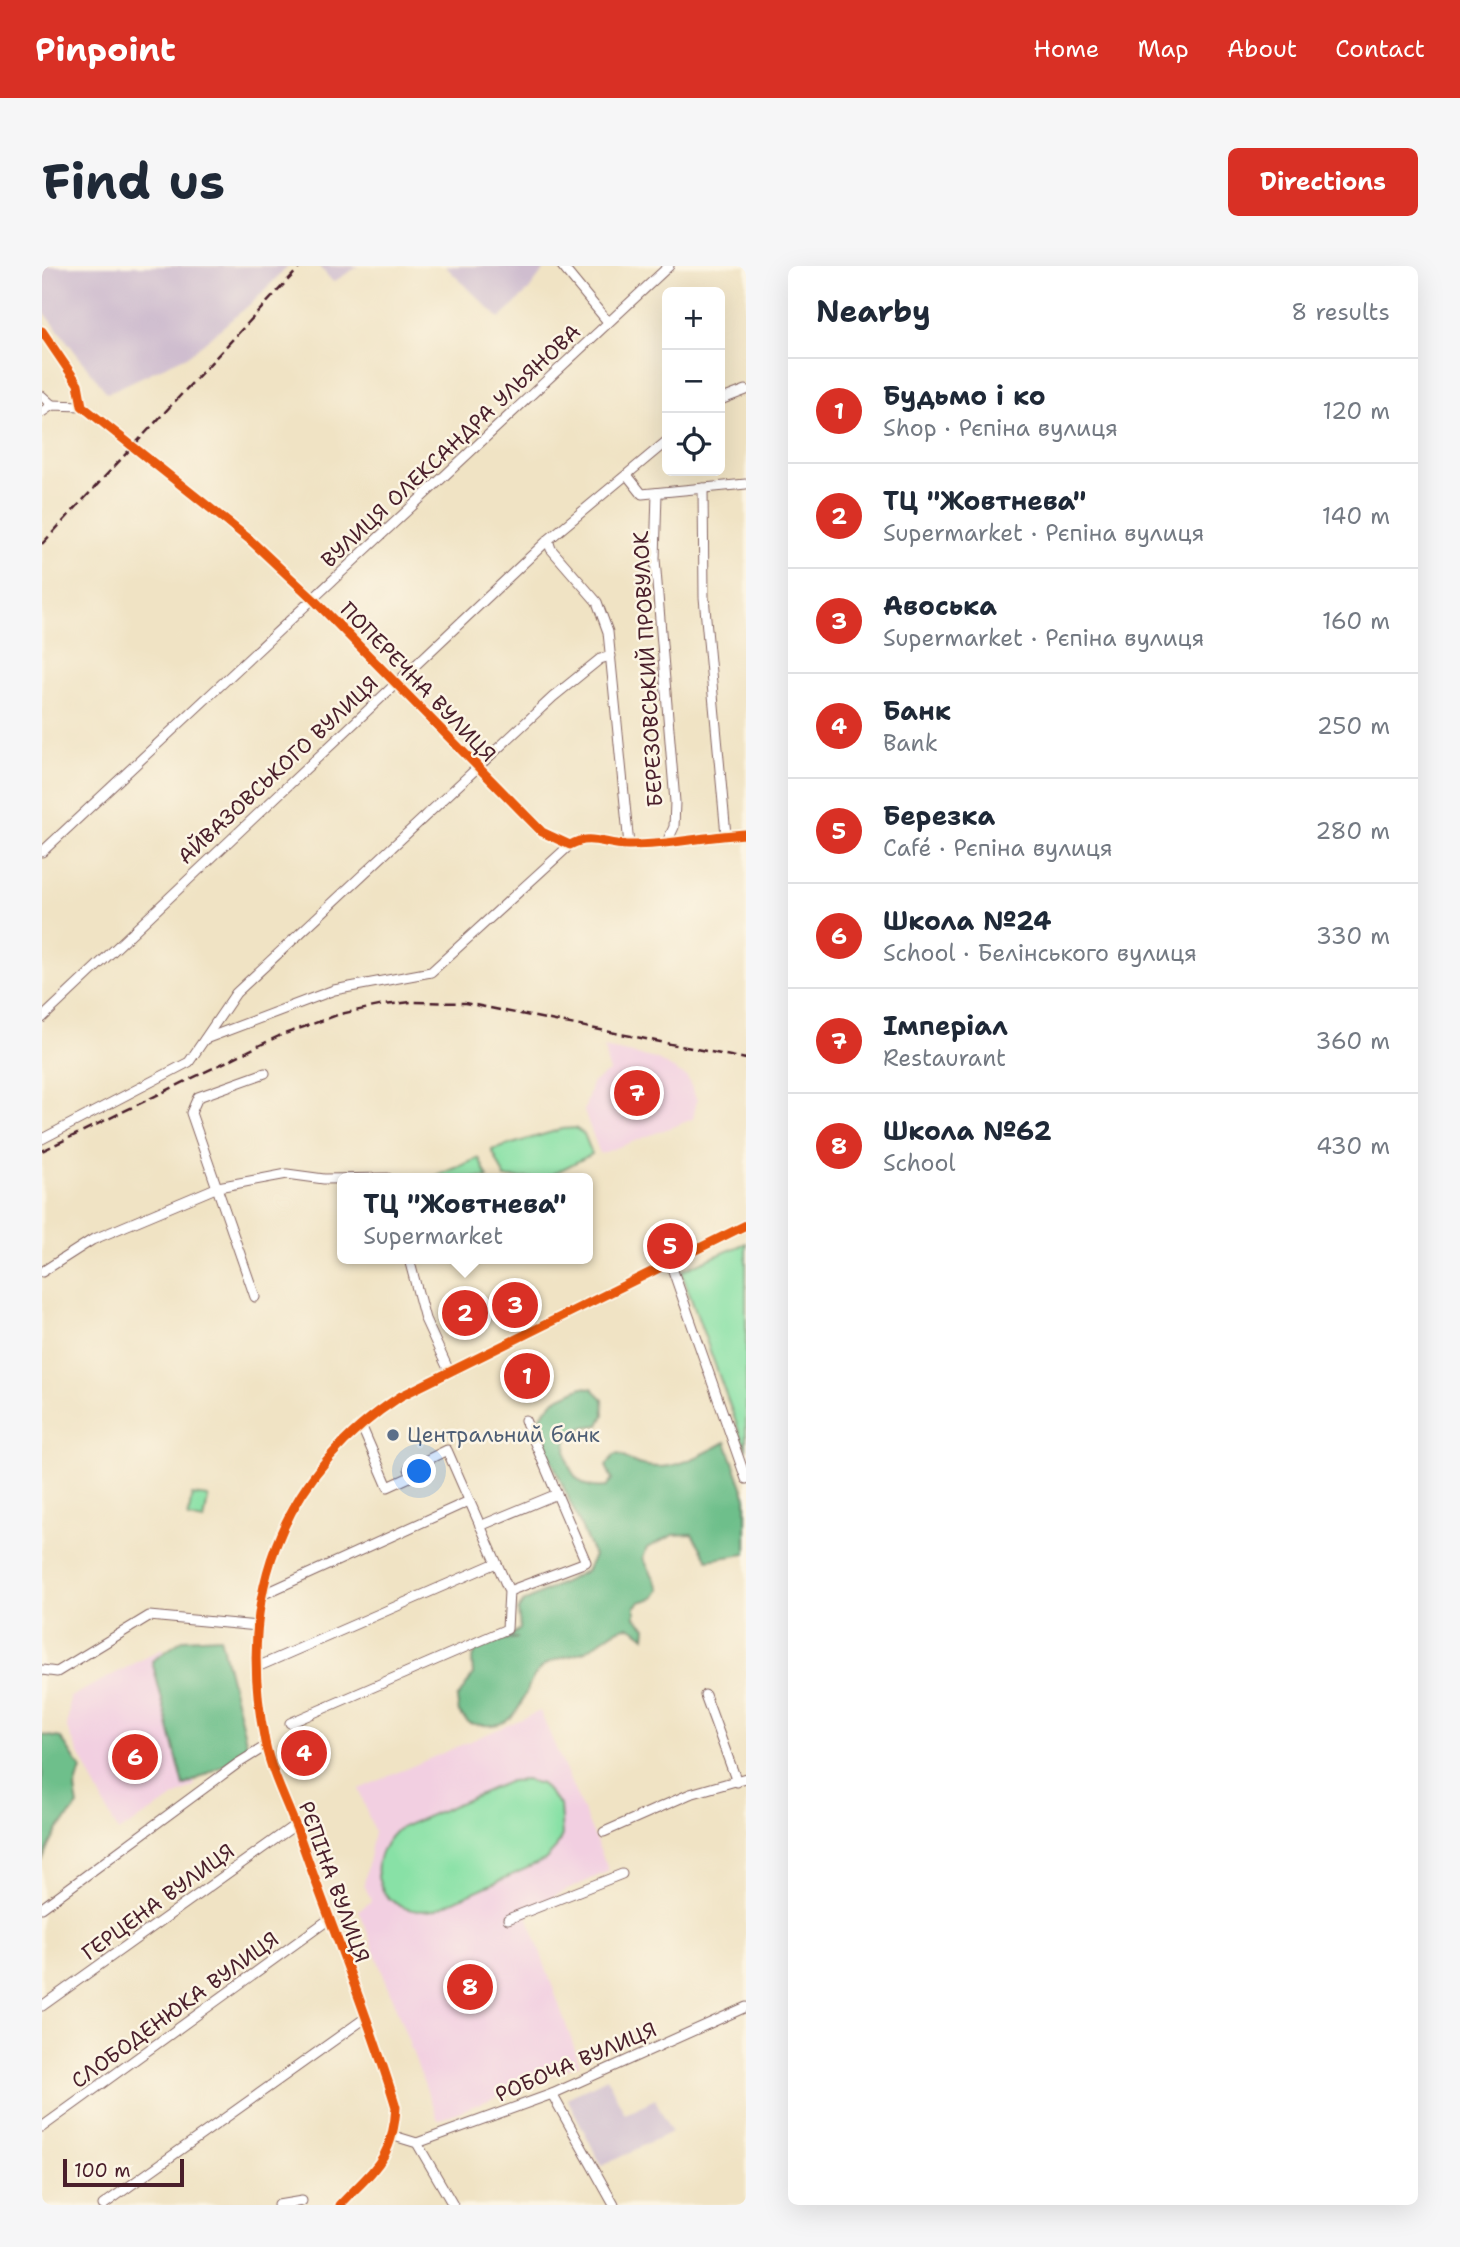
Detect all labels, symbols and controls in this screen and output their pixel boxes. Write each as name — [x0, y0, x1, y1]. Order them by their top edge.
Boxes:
text: Pinpoint — [35, 27, 176, 72]
text: Home — [1033, 33, 1099, 65]
text: Map — [1137, 33, 1189, 65]
text: About — [1227, 33, 1297, 65]
text: Contact — [1335, 33, 1425, 65]
button: Directions — [1228, 148, 1418, 216]
text: Find us — [42, 149, 225, 215]
map controls — [662, 287, 725, 476]
button: + — [662, 287, 725, 350]
text: Nearby — [816, 291, 931, 332]
text: 8 results — [1291, 297, 1390, 327]
street label: ВУЛИЦЯ ОЛЕКСАНДРА УЛЬЯНОВА — [315, 318, 587, 574]
button: − — [662, 350, 725, 413]
text: Будьмо і ко — [883, 378, 1046, 413]
text: 1 — [834, 396, 844, 426]
text: 120 m — [1322, 396, 1390, 426]
button: locate — [662, 413, 725, 476]
text: Shop · Рєпіна вулиця — [883, 413, 1118, 443]
text: ТЦ "Жовтнева" — [883, 483, 1086, 518]
text: 2 — [831, 501, 847, 531]
text: 140 m — [1322, 501, 1390, 531]
text: Supermarket · Рєпіна вулиця — [883, 518, 1204, 548]
street label: БЕРЕЗОВСЬКИЙ ПРОВУЛОК — [627, 530, 669, 808]
text: Авоська — [883, 588, 997, 623]
street label: ПОПЕРЕЧНА ВУЛИЦЯ — [334, 596, 502, 768]
text: 3 — [831, 606, 847, 636]
text: 160 m — [1322, 606, 1390, 636]
text: Supermarket · Рєпіна вулиця — [883, 623, 1204, 653]
street label: АЙВАЗОВСЬКОГО ВУЛИЦЯ — [172, 670, 384, 870]
text: Банк — [883, 693, 951, 728]
text: 4 — [831, 711, 847, 741]
text: 250 m — [1317, 711, 1390, 741]
text: Bank — [883, 728, 938, 758]
text: Березка — [883, 798, 995, 833]
text: 5 — [832, 816, 846, 846]
text: 280 m — [1315, 816, 1390, 846]
text: Café · Рєпіна вулиця — [883, 833, 1113, 863]
text: Школа №24 — [883, 903, 1051, 938]
text: 6 — [831, 921, 847, 951]
text: 330 m — [1316, 921, 1390, 951]
text: School · Белінського вулиця — [883, 938, 1197, 968]
text: Імперіал — [883, 1008, 1008, 1043]
text: 7 — [831, 1026, 847, 1056]
text: 360 m — [1315, 1026, 1390, 1056]
text: Restaurant — [883, 1043, 1006, 1073]
pin: 7 — [614, 1067, 660, 1119]
text: Школа №62 — [883, 1113, 1052, 1148]
text: 8 — [831, 1131, 847, 1161]
text: 430 m — [1316, 1131, 1390, 1161]
text: School — [883, 1148, 955, 1178]
popup — [337, 1173, 593, 1264]
text: ТЦ "Жовтнева" — [363, 1186, 567, 1221]
pin: 5 — [647, 1220, 693, 1272]
text: Supermarket — [363, 1221, 503, 1251]
pin: 3 — [492, 1279, 538, 1331]
pin: 2 — [442, 1287, 488, 1339]
pin: 1 — [504, 1350, 550, 1402]
place label: Центральний банк — [407, 1421, 600, 1449]
marker: Центральний банк — [385, 1427, 401, 1443]
your location — [402, 1454, 436, 1488]
pin: 4 — [281, 1727, 327, 1779]
pin: 6 — [112, 1731, 158, 1783]
street label: РЄПІНА ВУЛИЦЯ — [292, 1797, 376, 1967]
street label: ГЕРЦЕНА ВУЛИЦЯ — [76, 1837, 240, 1967]
street label: СЛОБОДЕНЮКА ВУЛИЦЯ — [66, 1925, 284, 2095]
pin: 8 — [447, 1961, 493, 2013]
street label: РОБОЧА ВУЛИЦЯ — [491, 2015, 661, 2109]
scale bar — [63, 2156, 184, 2188]
text: 100 m — [74, 2158, 131, 2183]

